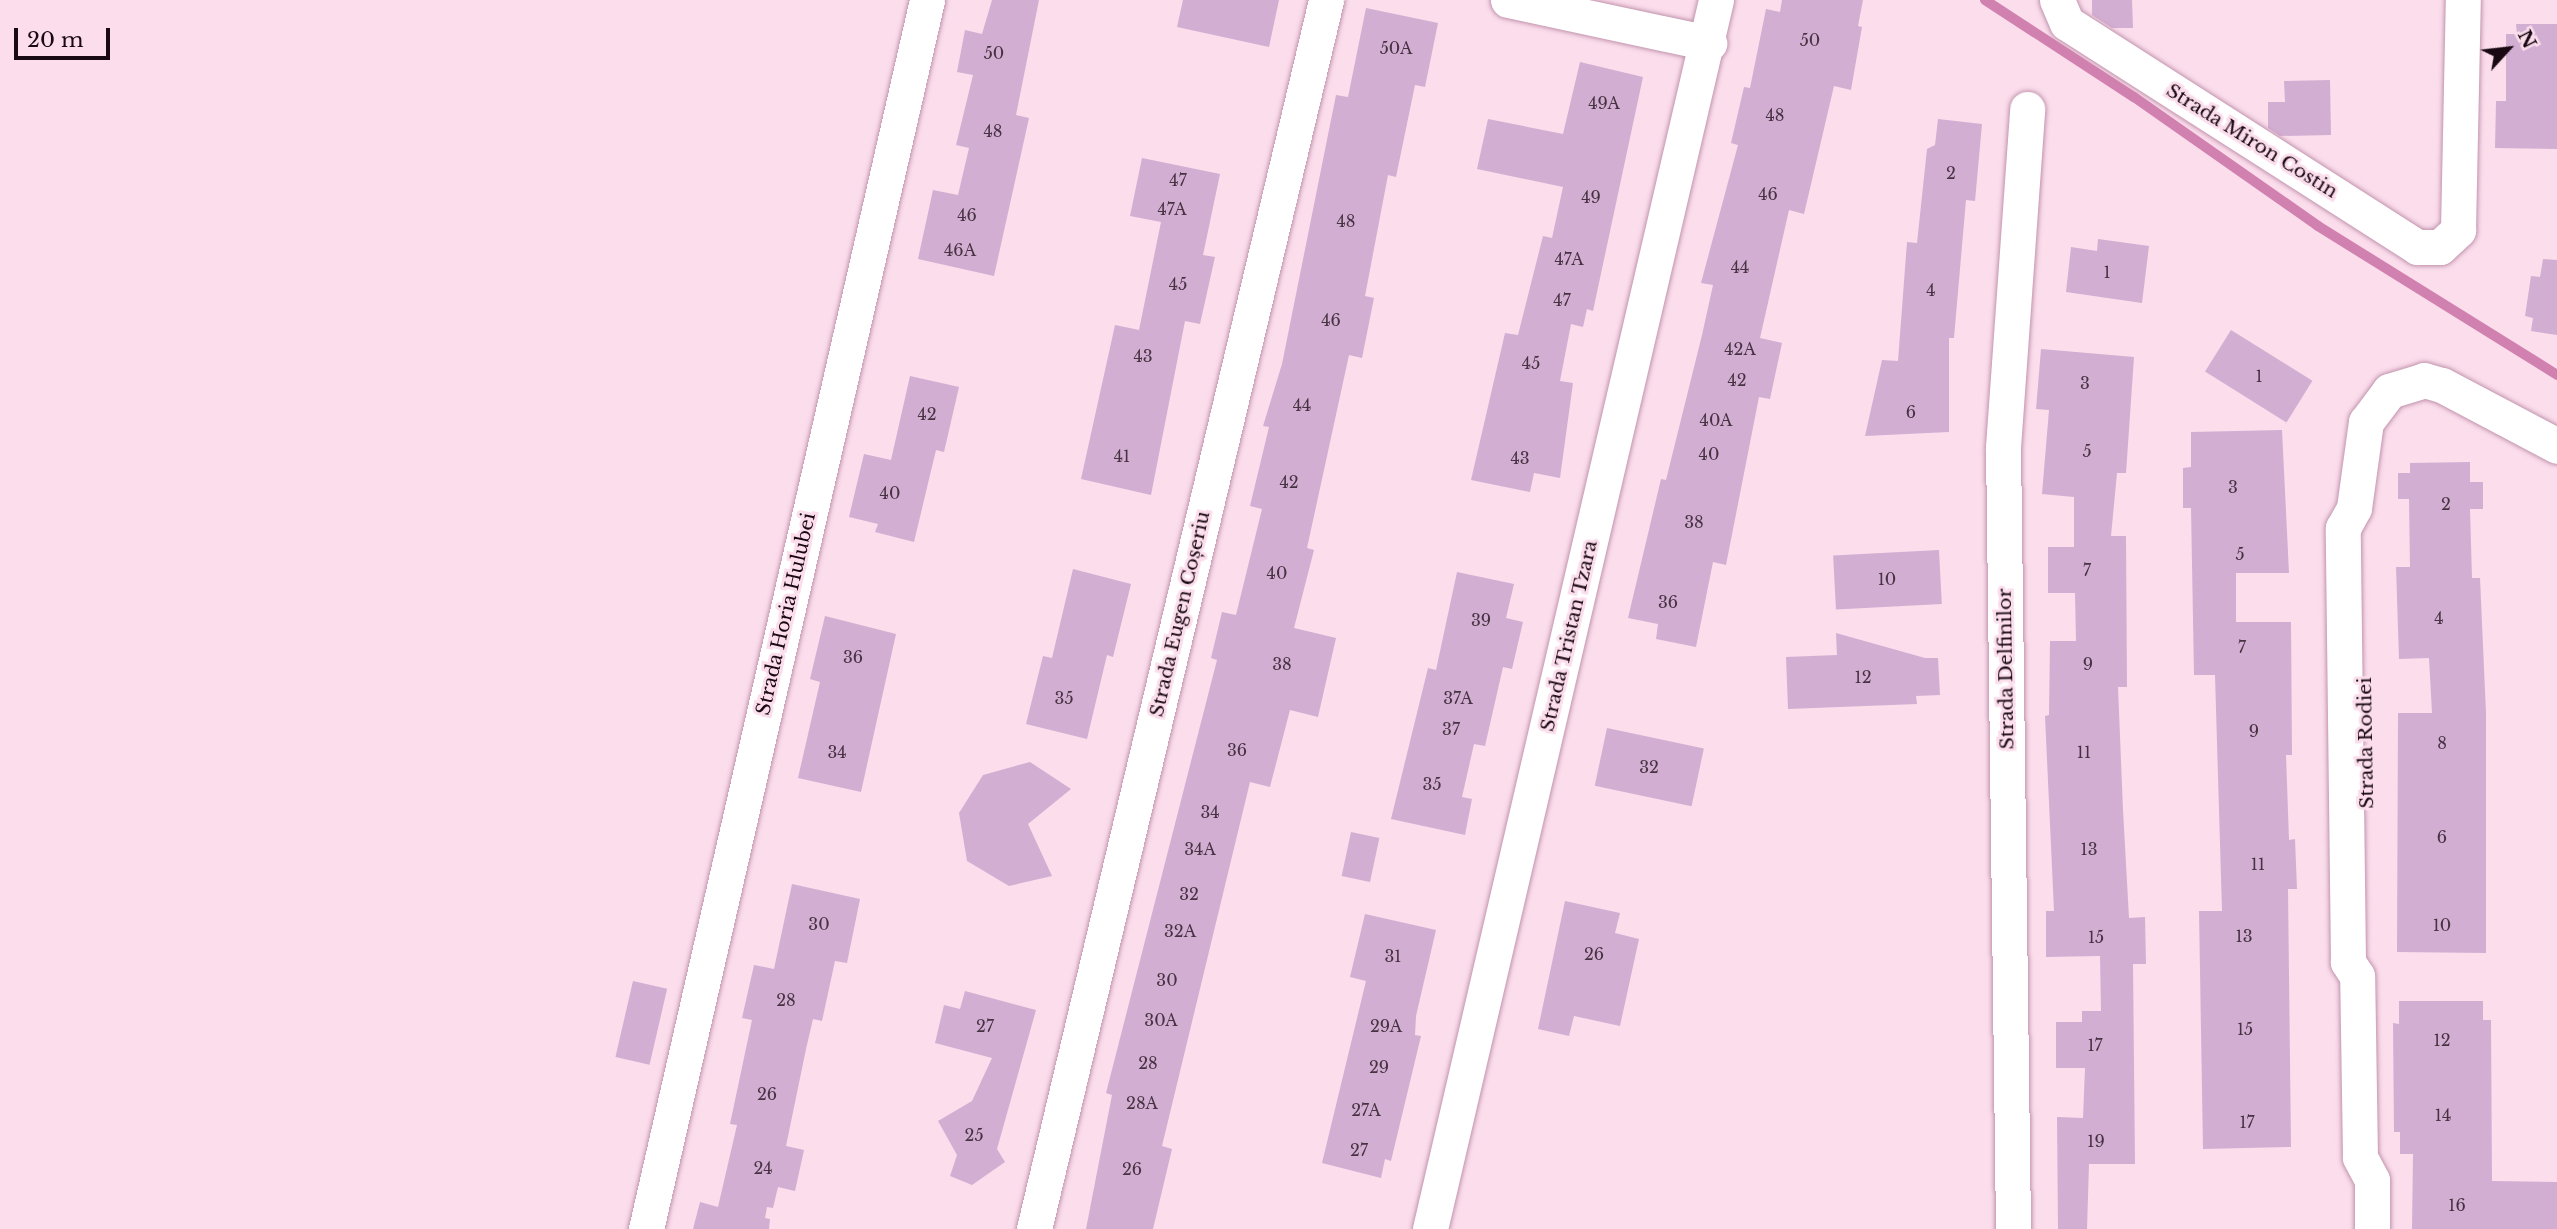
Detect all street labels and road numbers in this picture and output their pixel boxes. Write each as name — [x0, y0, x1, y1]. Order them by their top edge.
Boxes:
street label: Strada Miron Costin — [2162, 79, 2342, 203]
street label: Strada Eugen Coșeriu — [1145, 509, 1215, 719]
street label: Strada Horia Hulubei — [752, 510, 820, 718]
street label: Strada Tristan Tzara — [1536, 538, 1602, 734]
street label: Strada Delfinilor — [1993, 588, 2019, 750]
street label: Strada Rodiei — [2353, 677, 2379, 809]

